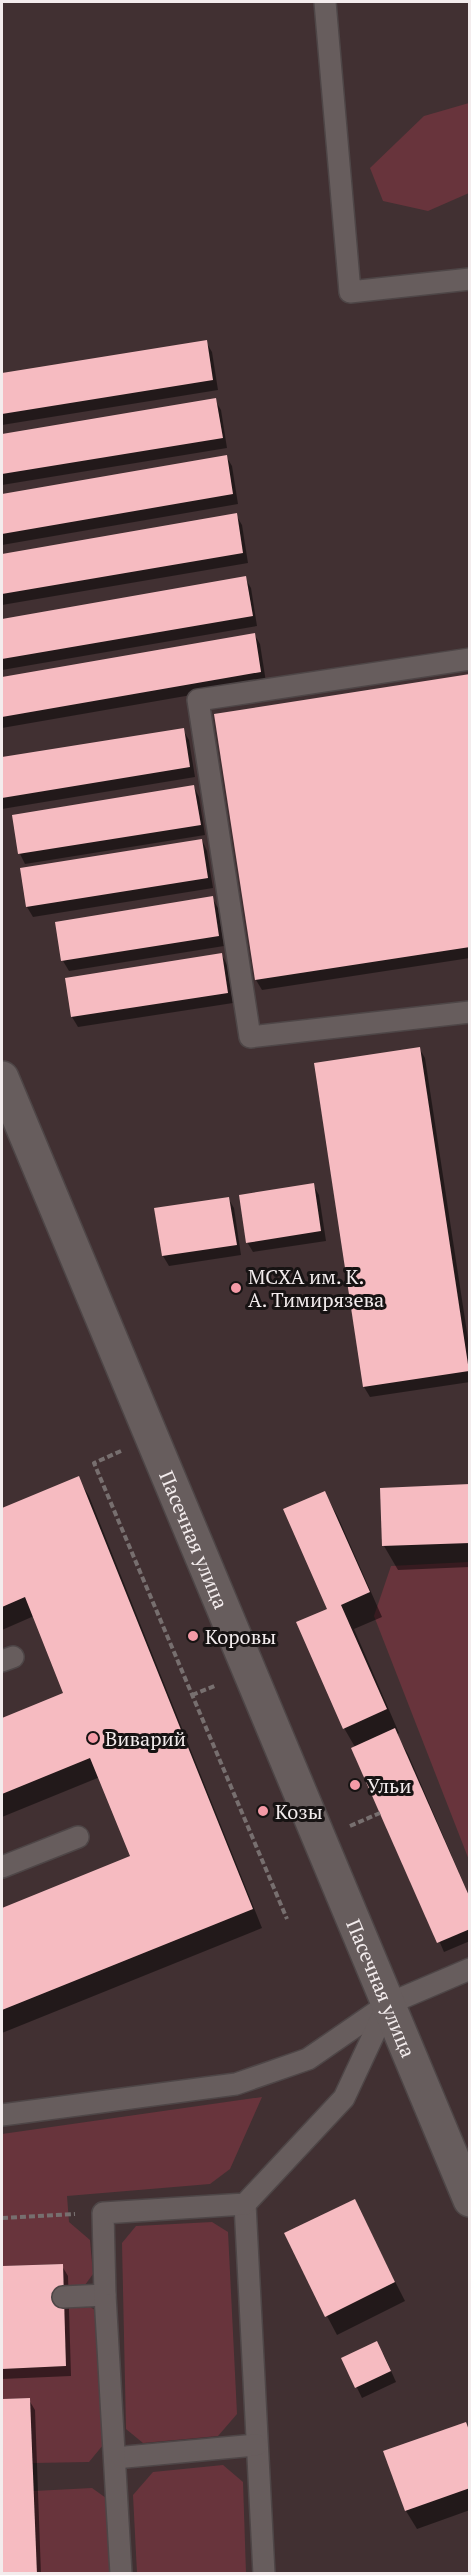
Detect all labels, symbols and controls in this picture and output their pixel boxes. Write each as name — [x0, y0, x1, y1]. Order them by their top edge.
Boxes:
place label: МСХА им. К. А. Тимирязева — [248, 1263, 384, 1313]
marker: МСХА им. К. А. Тимирязева — [229, 1281, 243, 1295]
street label: Пасечная улица — [154, 1466, 235, 1613]
place label: Коровы — [205, 1623, 276, 1650]
marker: Коровы — [186, 1629, 200, 1643]
place label: Виварий — [105, 1725, 186, 1752]
marker: Виварий — [86, 1731, 100, 1745]
place label: Ульи — [367, 1772, 412, 1799]
marker: Ульи — [348, 1778, 362, 1792]
place label: Козы — [275, 1798, 323, 1825]
marker: Козы — [256, 1804, 270, 1818]
street label: Пасечная улица — [341, 1915, 422, 2061]

